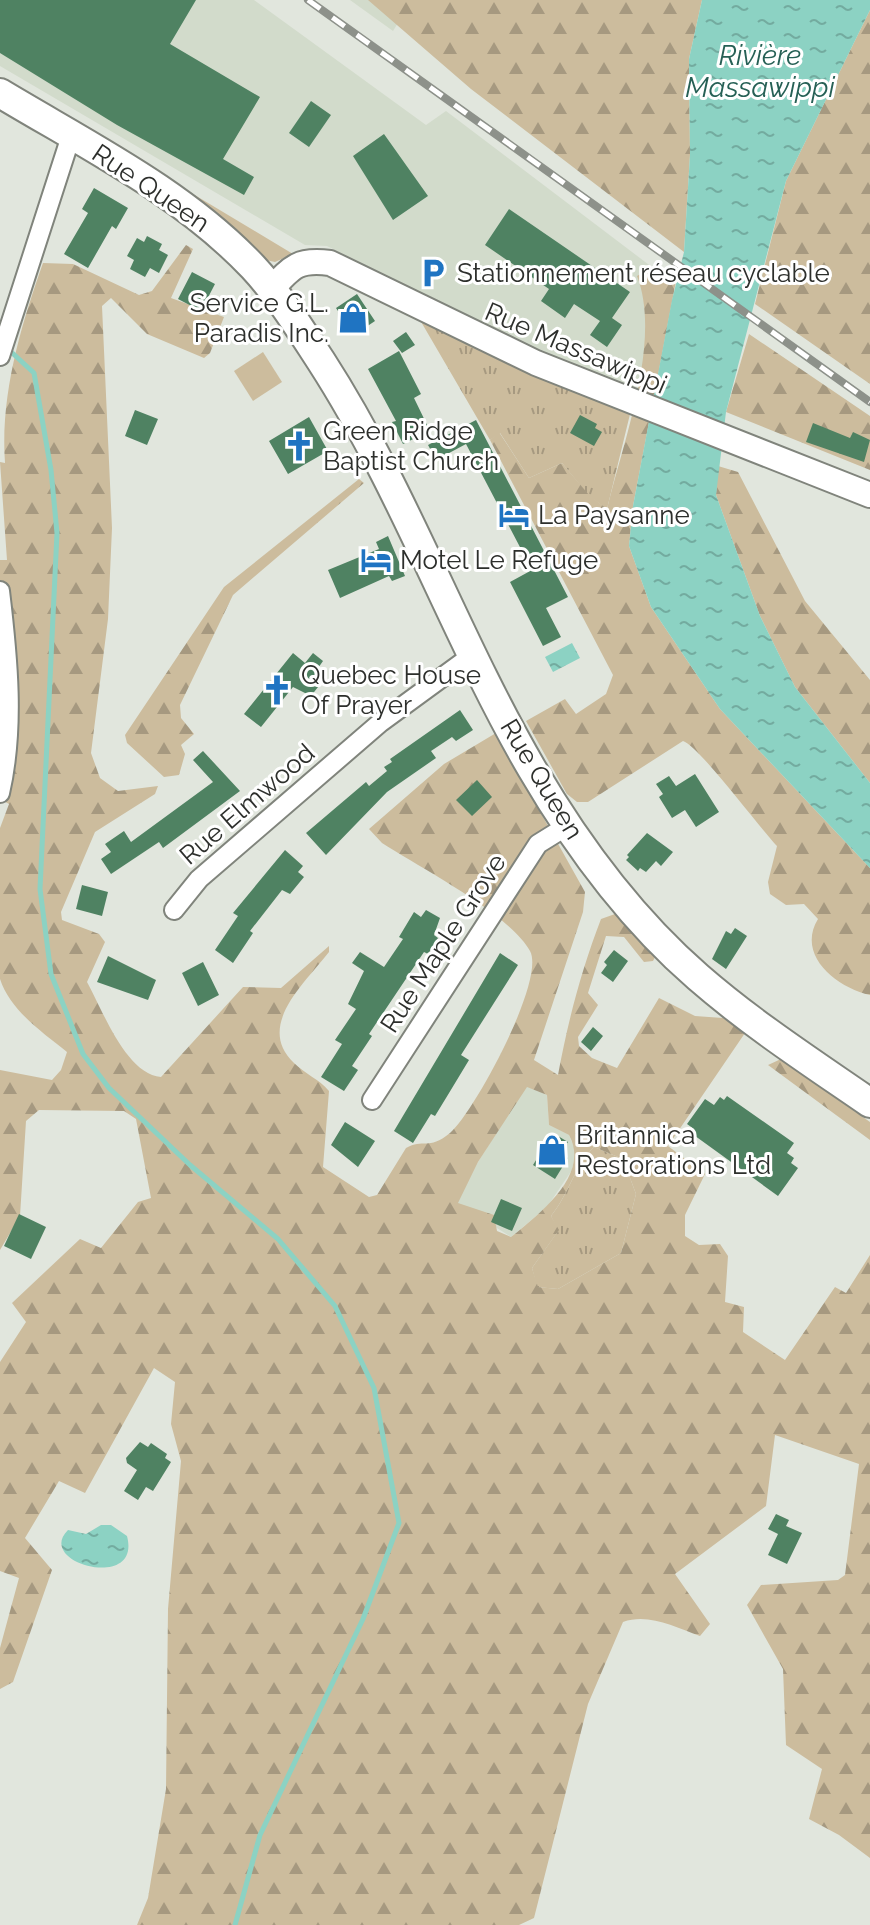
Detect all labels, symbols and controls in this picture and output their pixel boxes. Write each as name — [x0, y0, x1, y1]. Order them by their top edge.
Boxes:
water label: Rivière Massawippi — [685, 39, 836, 104]
street label: Rue Queen — [87, 138, 215, 238]
parking icon: Stationnement réseau cyclable — [416, 256, 450, 290]
place label: Stationnement réseau cyclable — [457, 258, 830, 288]
place label: Service G.L. Paradis Inc. — [190, 288, 329, 348]
street label: Rue Massawippi — [481, 296, 671, 400]
shop icon: Service G.L. Paradis Inc. — [336, 301, 370, 335]
place label: Green Ridge Baptist Church — [323, 416, 499, 476]
church icon: Green Ridge Baptist Church — [282, 429, 316, 463]
hotel icon: La Paysanne — [497, 498, 531, 532]
place label: La Paysanne — [538, 500, 690, 530]
hotel icon: Motel Le Refuge — [359, 543, 393, 577]
place label: Motel Le Refuge — [400, 545, 598, 575]
place label: Quebec House Of Prayer — [301, 660, 481, 720]
church icon: Quebec House Of Prayer — [260, 673, 294, 707]
street label: Rue Queen — [494, 714, 590, 844]
street label: Rue Elmwood — [174, 737, 320, 871]
street label: Rue Maple Grove — [374, 848, 512, 1038]
place label: Britannica Restorations Ltd — [576, 1120, 771, 1180]
shop icon: Britannica Restorations Ltd — [535, 1133, 569, 1167]

